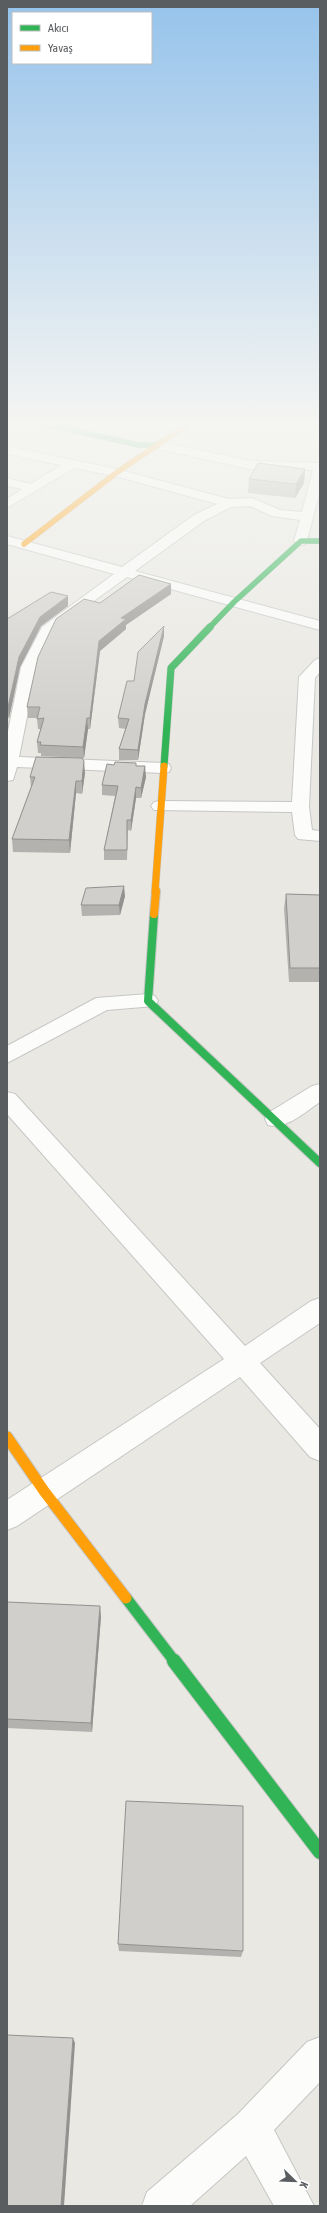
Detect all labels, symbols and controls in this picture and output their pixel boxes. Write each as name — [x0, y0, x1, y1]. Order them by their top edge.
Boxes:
legend — [12, 12, 152, 64]
text: Akıcı — [48, 21, 69, 35]
text: Yavaş — [48, 41, 73, 55]
north arrow — [275, 2161, 315, 2201]
text: K — [297, 2180, 311, 2190]

